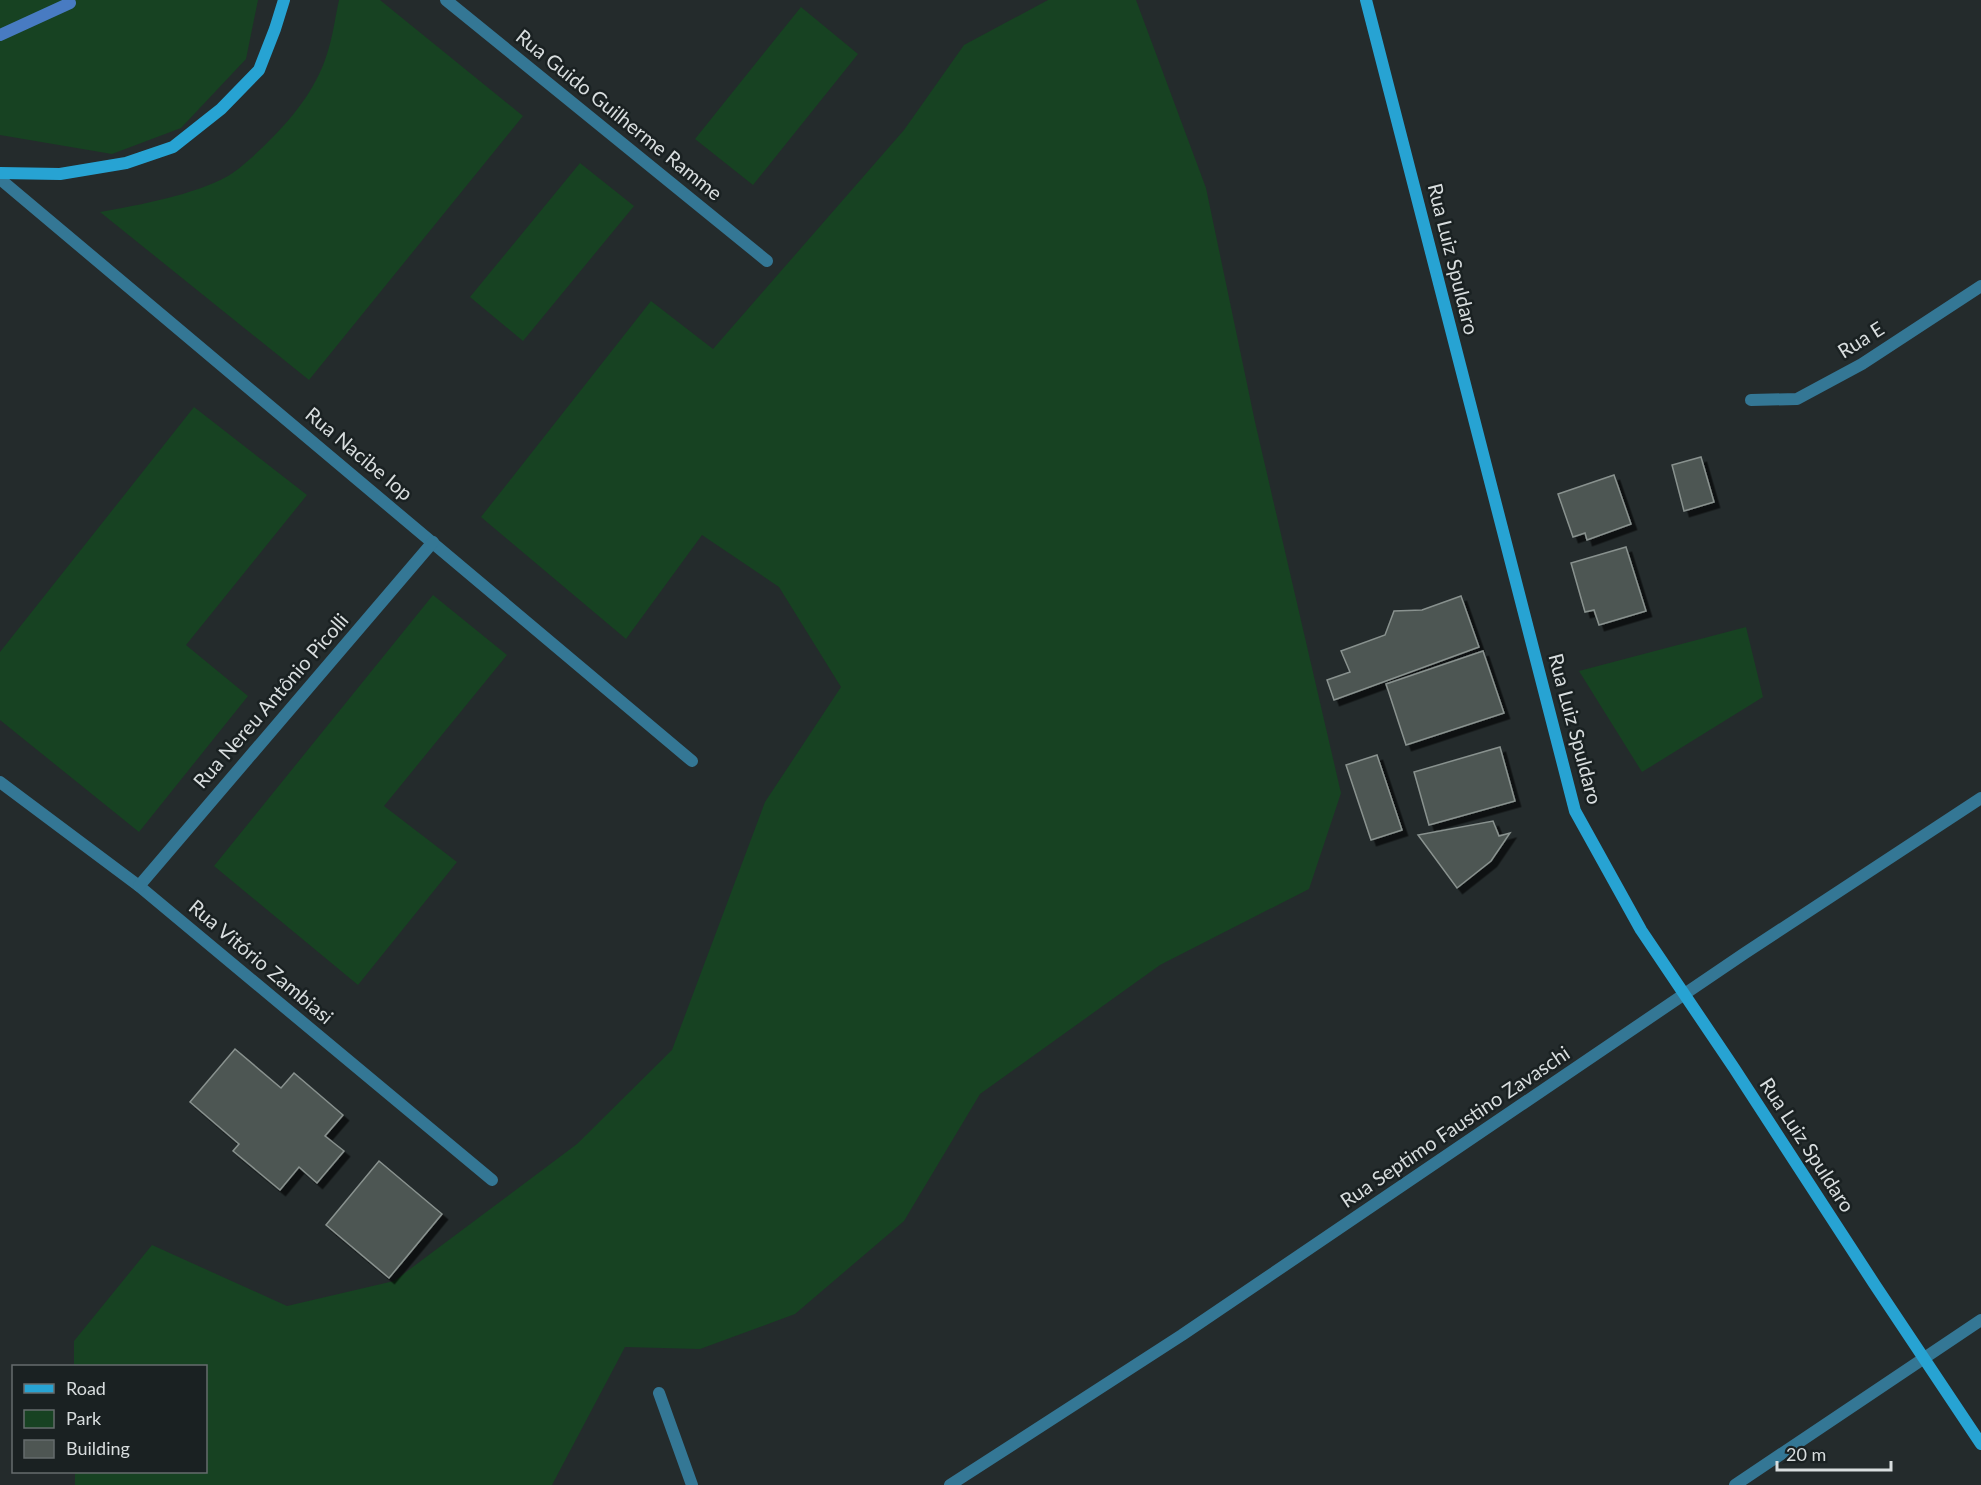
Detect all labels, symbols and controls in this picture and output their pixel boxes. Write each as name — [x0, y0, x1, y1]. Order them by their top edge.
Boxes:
street label: Rua Guido Guilherme Ramme — [512, 24, 728, 205]
street label: Rua Luiz Spuldaro — [1424, 181, 1484, 337]
street label: Rua E — [1833, 316, 1888, 363]
street label: Rua Nacibe Iop — [301, 402, 418, 505]
street label: Rua Nereu Antônio Picolli — [188, 608, 353, 793]
street label: Rua Luiz Spuldaro — [1544, 651, 1608, 807]
street label: Rua Vitório Zambiasi — [185, 894, 339, 1029]
street label: Rua Septimo Faustino Zavaschi — [1335, 1040, 1574, 1212]
street label: Rua Luiz Spuldaro — [1756, 1073, 1860, 1216]
legend — [12, 1365, 207, 1473]
text: Road — [66, 1377, 106, 1399]
text: Park — [66, 1407, 102, 1429]
scale bar — [1777, 1434, 1891, 1472]
text: Building — [66, 1437, 130, 1459]
text: 20 m — [1786, 1443, 1826, 1465]

